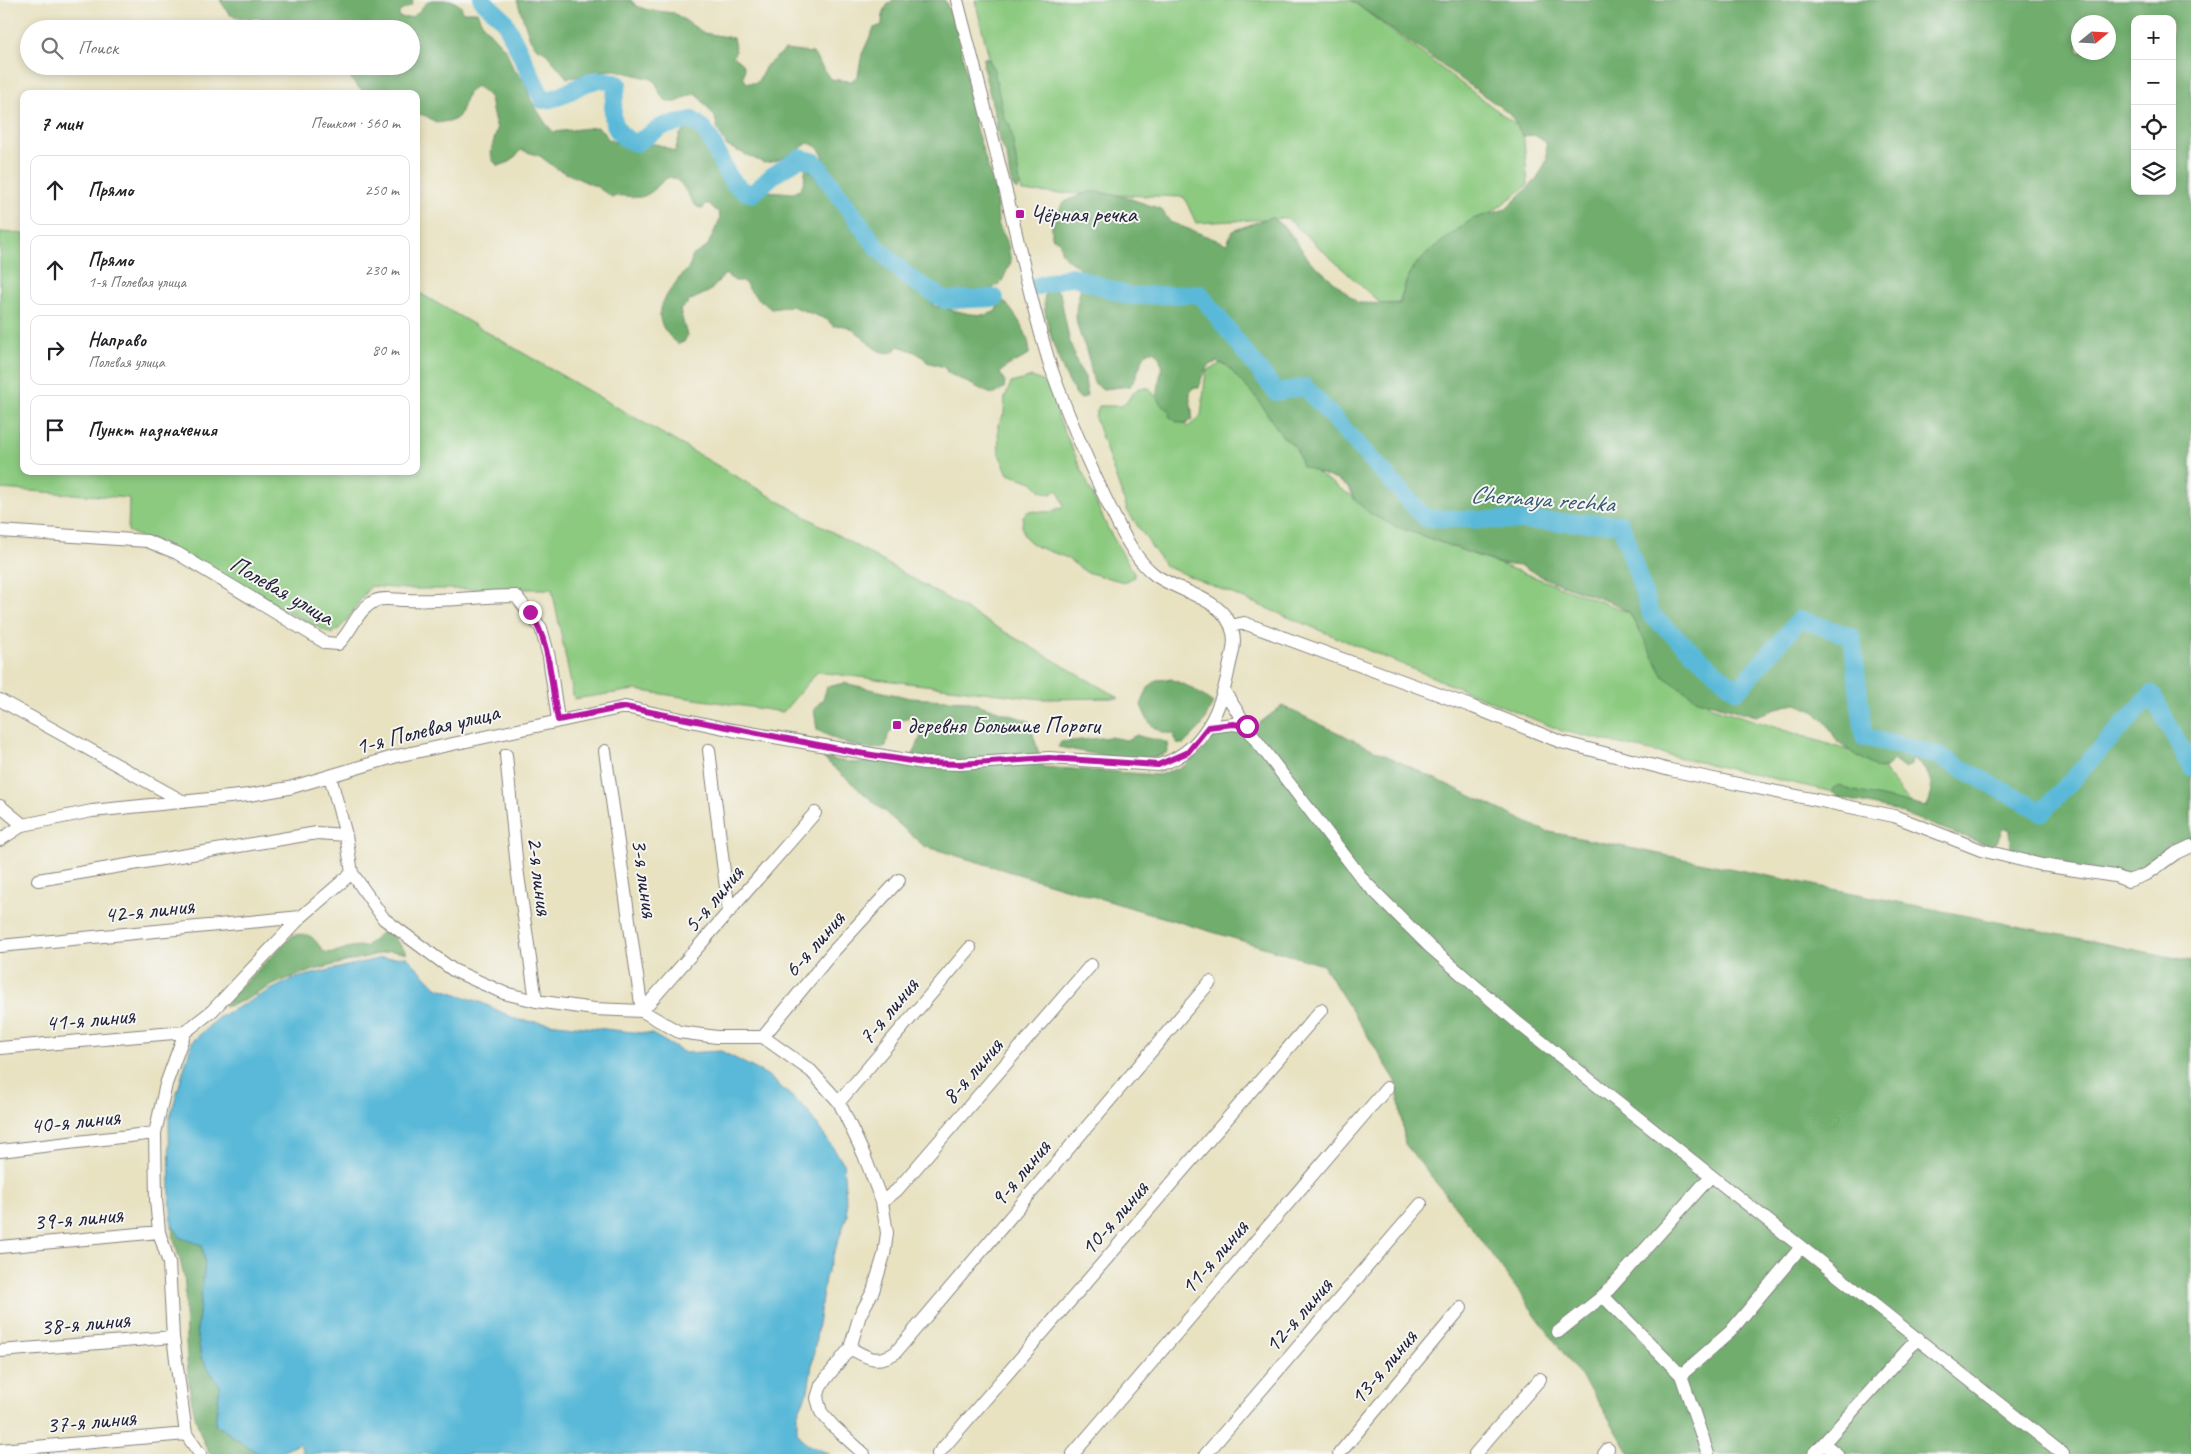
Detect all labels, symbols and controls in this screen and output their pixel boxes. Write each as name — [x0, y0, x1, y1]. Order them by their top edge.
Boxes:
north arrow — [2071, 15, 2116, 60]
map controls — [2131, 15, 2176, 195]
button: + — [2131, 15, 2176, 60]
search box — [20, 20, 420, 75]
icon: search — [38, 34, 66, 62]
text: Поиск — [78, 36, 118, 60]
button: − — [2131, 60, 2176, 105]
button: locate — [2131, 105, 2176, 150]
text: 7 мин — [40, 110, 83, 136]
text: Пешком · 560 m — [311, 113, 400, 133]
button: layers — [2131, 150, 2176, 195]
icon: ahead — [41, 176, 69, 204]
text: Прямо — [88, 178, 133, 202]
text: 250 m — [365, 180, 399, 200]
place label: Чёрная речка — [1030, 199, 1138, 229]
marker: Чёрная речка — [1014, 208, 1026, 220]
text: Прямо — [88, 248, 133, 272]
icon: ahead — [41, 256, 69, 284]
text: 230 m — [365, 260, 399, 280]
text: 1-я Полевая улица — [88, 272, 186, 292]
text: Направо — [88, 328, 146, 352]
icon: right — [41, 336, 69, 364]
text: 80 m — [372, 340, 399, 360]
text: Полевая улица — [88, 352, 165, 372]
icon: arrive — [41, 416, 69, 444]
text: Пункт назначения — [88, 418, 217, 442]
water label: Chernaya rechka — [1469, 478, 1617, 520]
street label: Полевая улица — [225, 548, 341, 632]
route end — [519, 601, 542, 624]
street label: 1-я Полевая улица — [352, 696, 503, 761]
place label: деревня Большие Пороги — [907, 710, 1102, 740]
route start — [1236, 715, 1259, 738]
marker: деревня Большие Пороги — [891, 719, 903, 731]
street label: 2-я линия — [520, 835, 560, 918]
street label: 3-я линия — [625, 837, 666, 921]
street label: 5-я линия — [676, 858, 751, 939]
street label: 42-я линия — [103, 890, 197, 930]
street label: 6-я линия — [777, 903, 852, 984]
street label: 7-я линия — [851, 970, 926, 1051]
street label: 41-я линия — [44, 1000, 137, 1038]
street label: 8-я линия — [935, 1030, 1010, 1111]
street label: 40-я линия — [29, 1101, 123, 1141]
street label: 9-я линия — [983, 1132, 1058, 1213]
street label: 10-я линия — [1073, 1173, 1156, 1262]
street label: 39-я линия — [32, 1199, 125, 1237]
street label: 11-я линия — [1173, 1212, 1256, 1301]
street label: 12-я линия — [1257, 1270, 1340, 1359]
street label: 38-я линия — [39, 1304, 132, 1342]
street label: 13-я линия — [1343, 1322, 1424, 1411]
street label: 37-я линия — [45, 1402, 138, 1440]

